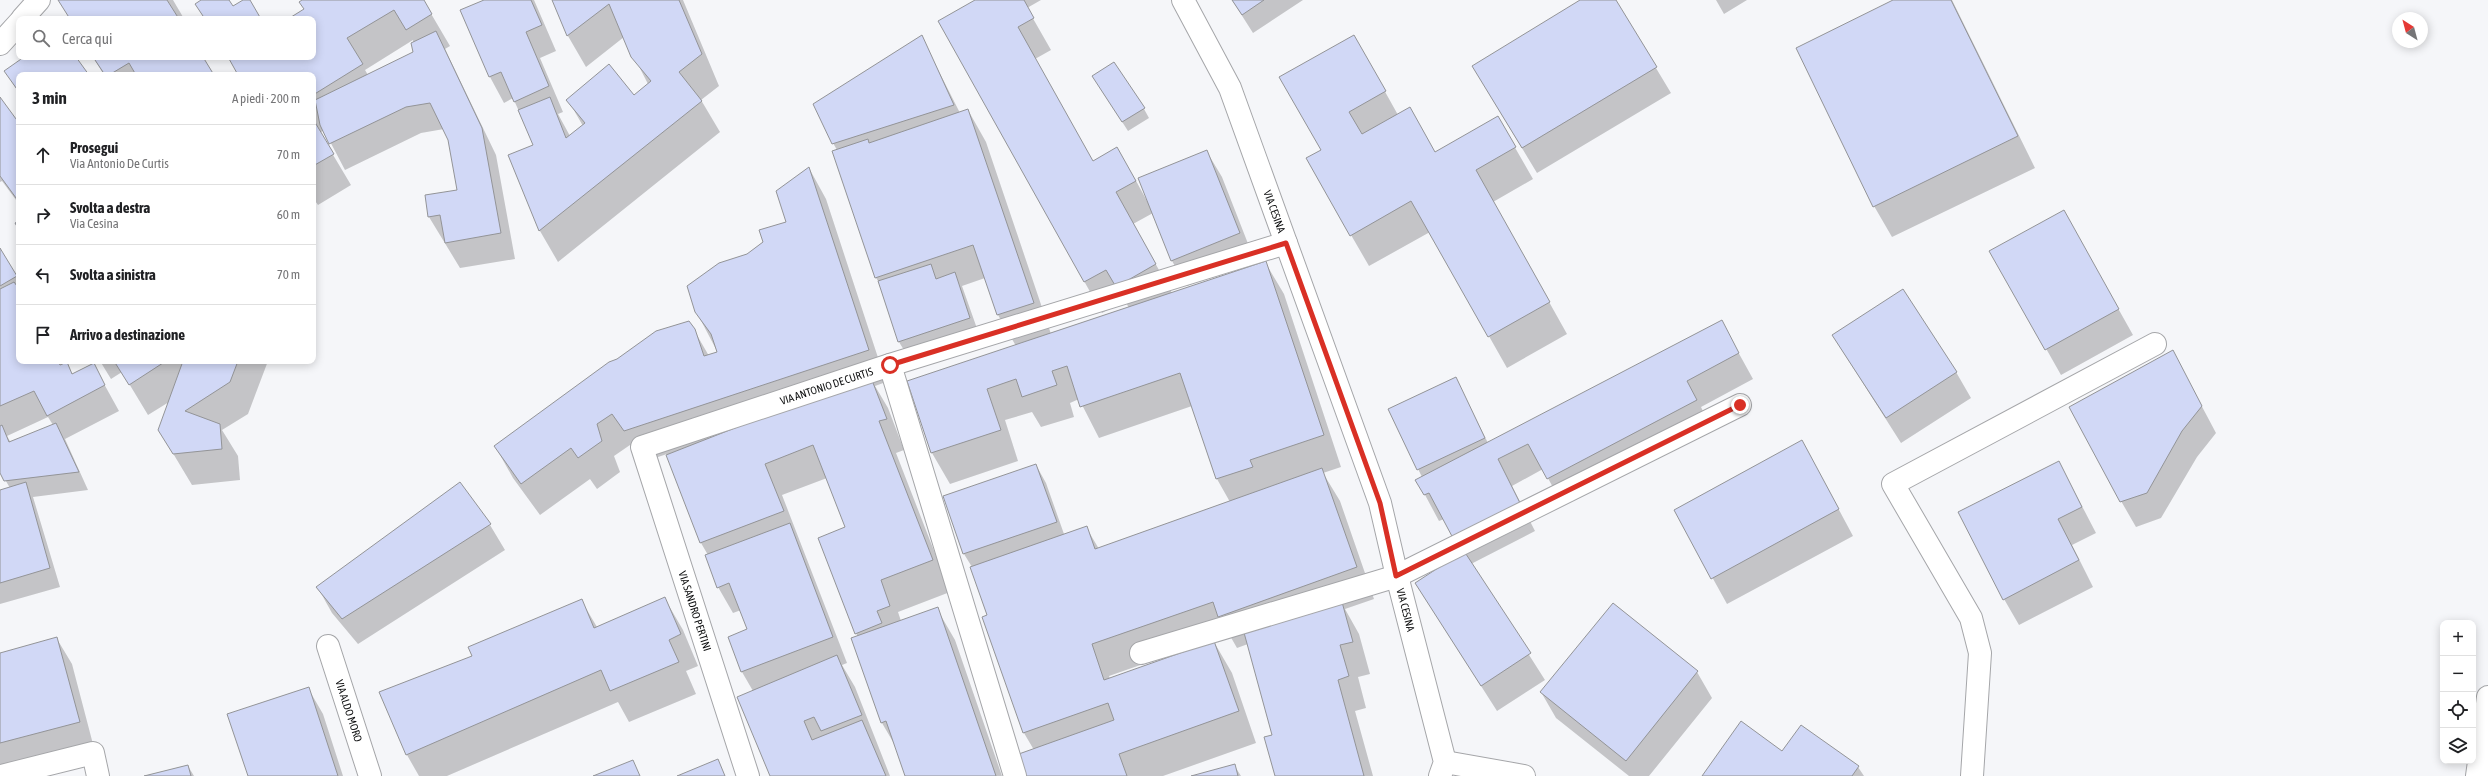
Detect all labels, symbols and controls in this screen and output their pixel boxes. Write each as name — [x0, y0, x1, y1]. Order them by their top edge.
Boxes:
north arrow — [2392, 12, 2428, 48]
search box — [16, 16, 316, 60]
icon: search — [30, 27, 52, 49]
text: Cerca qui — [62, 30, 112, 47]
text: 3 min — [32, 88, 67, 108]
text: A piedi · 200 m — [232, 91, 300, 106]
text: Prosegui — [70, 139, 118, 156]
icon: ahead — [32, 144, 54, 166]
text: 70 m — [277, 147, 300, 162]
text: Via Antonio De Curtis — [70, 156, 169, 171]
street label: VIA CESINA — [1261, 189, 1288, 235]
text: Svolta a destra — [70, 199, 150, 216]
icon: right — [32, 204, 54, 226]
text: 60 m — [277, 207, 300, 222]
text: Via Cesina — [70, 216, 119, 231]
icon: left — [32, 264, 54, 286]
text: Svolta a sinistra — [70, 266, 156, 283]
text: 70 m — [277, 267, 300, 282]
icon: arrive — [32, 324, 54, 346]
text: Arrivo a destinazione — [70, 326, 185, 343]
route start — [881, 356, 899, 374]
street label: VIA ANTONIO DE CURTIS — [779, 365, 875, 407]
route end — [1731, 396, 1749, 414]
street label: VIA SANDRO PERTINI — [676, 569, 714, 653]
street label: VIA CESINA — [1394, 587, 1417, 633]
map controls — [2440, 620, 2476, 764]
button: + — [2440, 620, 2476, 656]
button: − — [2440, 656, 2476, 692]
street label: VIA ALDO MORO — [333, 678, 365, 743]
button: locate — [2440, 692, 2476, 728]
button: layers — [2440, 728, 2476, 764]

